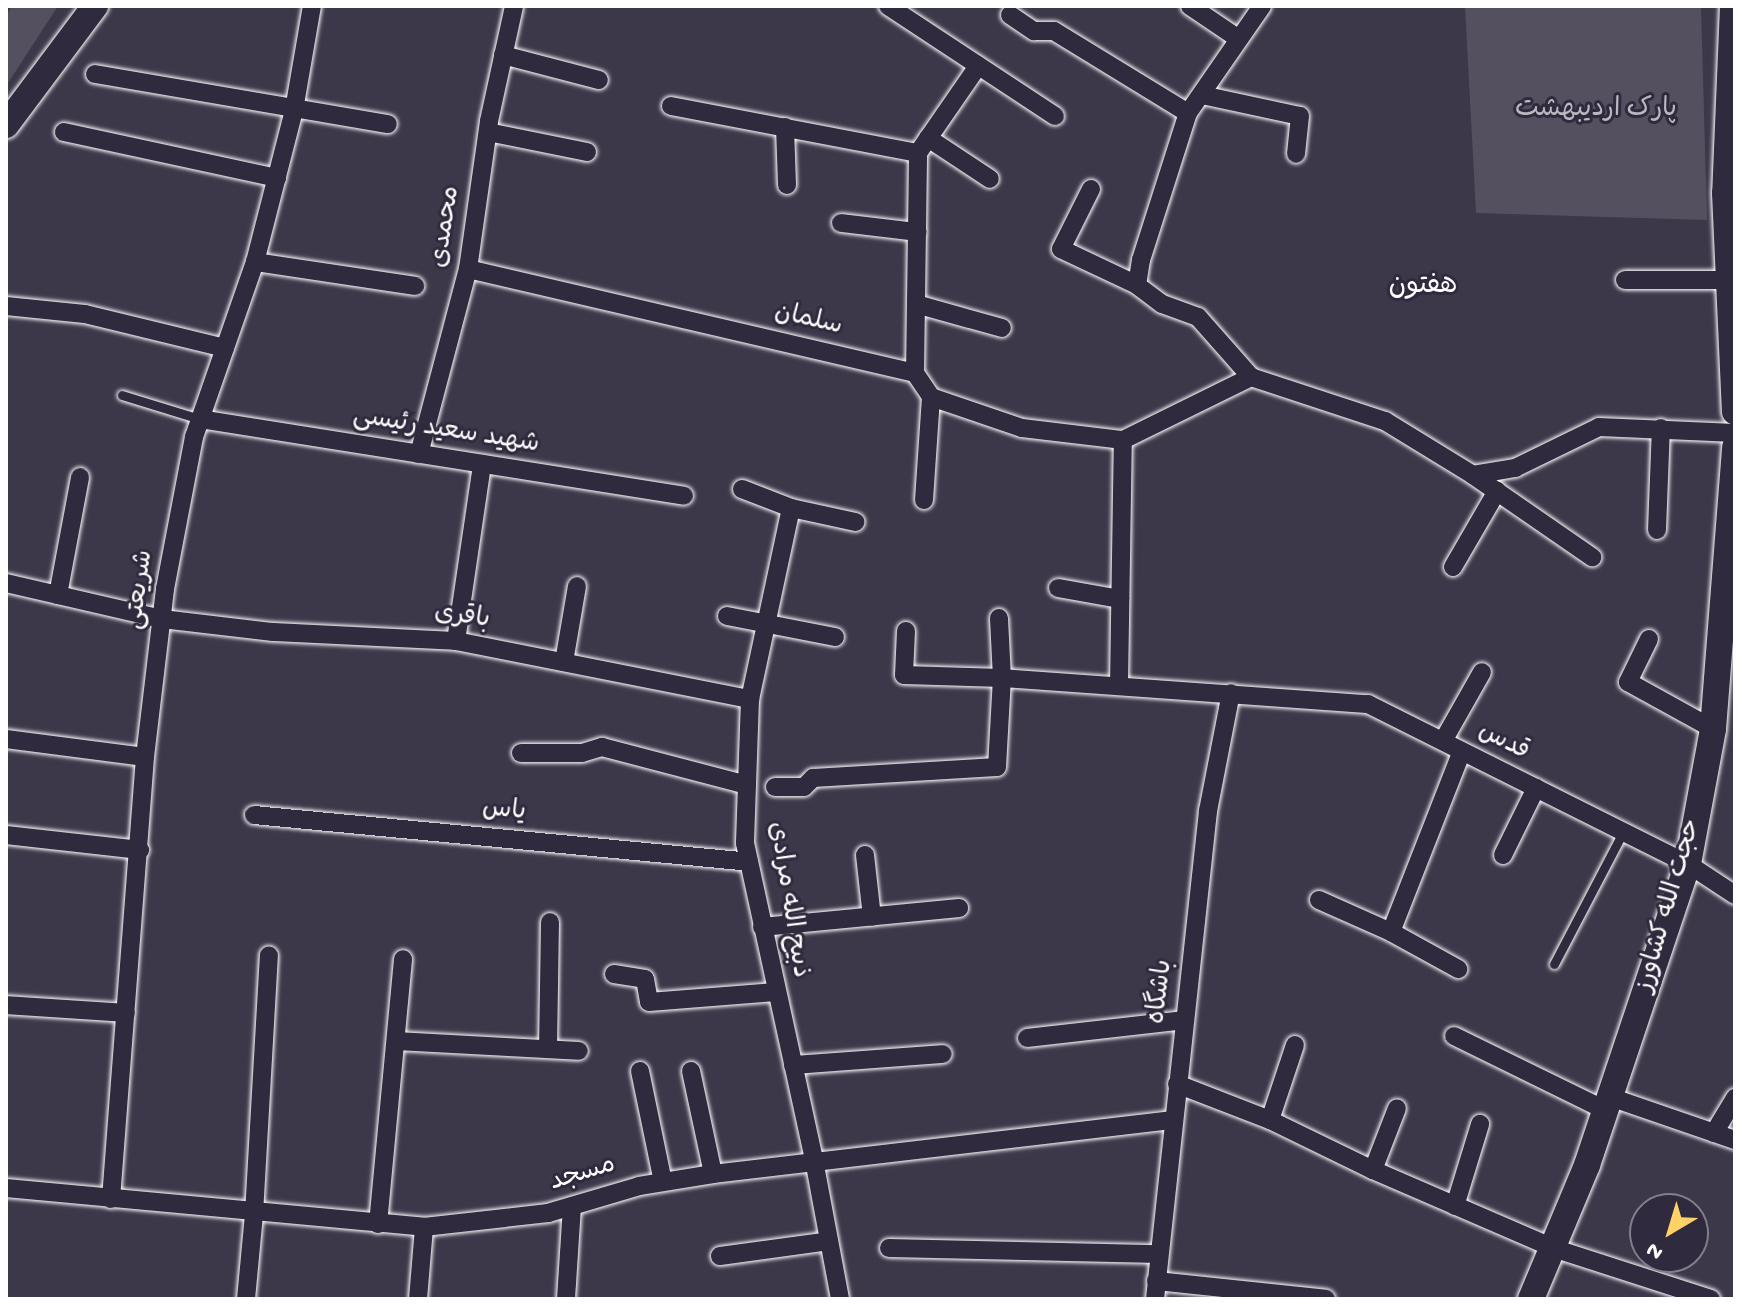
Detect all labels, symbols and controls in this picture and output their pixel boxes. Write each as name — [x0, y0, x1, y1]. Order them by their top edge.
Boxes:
park label: پارک اردیبهشت — [1515, 95, 1677, 127]
street label: محمدی — [425, 184, 469, 270]
district label: هفتون — [1388, 270, 1458, 304]
street label: سلمان — [771, 298, 845, 344]
street label: شهید سعید رئیسی — [351, 402, 541, 462]
street label: شریعتی — [120, 548, 162, 632]
street label: باقری — [432, 599, 492, 637]
street label: قدس — [1472, 717, 1534, 769]
street label: یاس — [481, 795, 527, 829]
street label: حجت الله کشاورز — [1630, 816, 1710, 996]
street label: ذبیح الله مرادی — [759, 820, 815, 980]
street label: باشگاه — [1143, 958, 1181, 1026]
street label: مسجد — [547, 1150, 619, 1200]
north arrow — [1629, 1193, 1709, 1273]
text: N — [1642, 1236, 1669, 1265]

